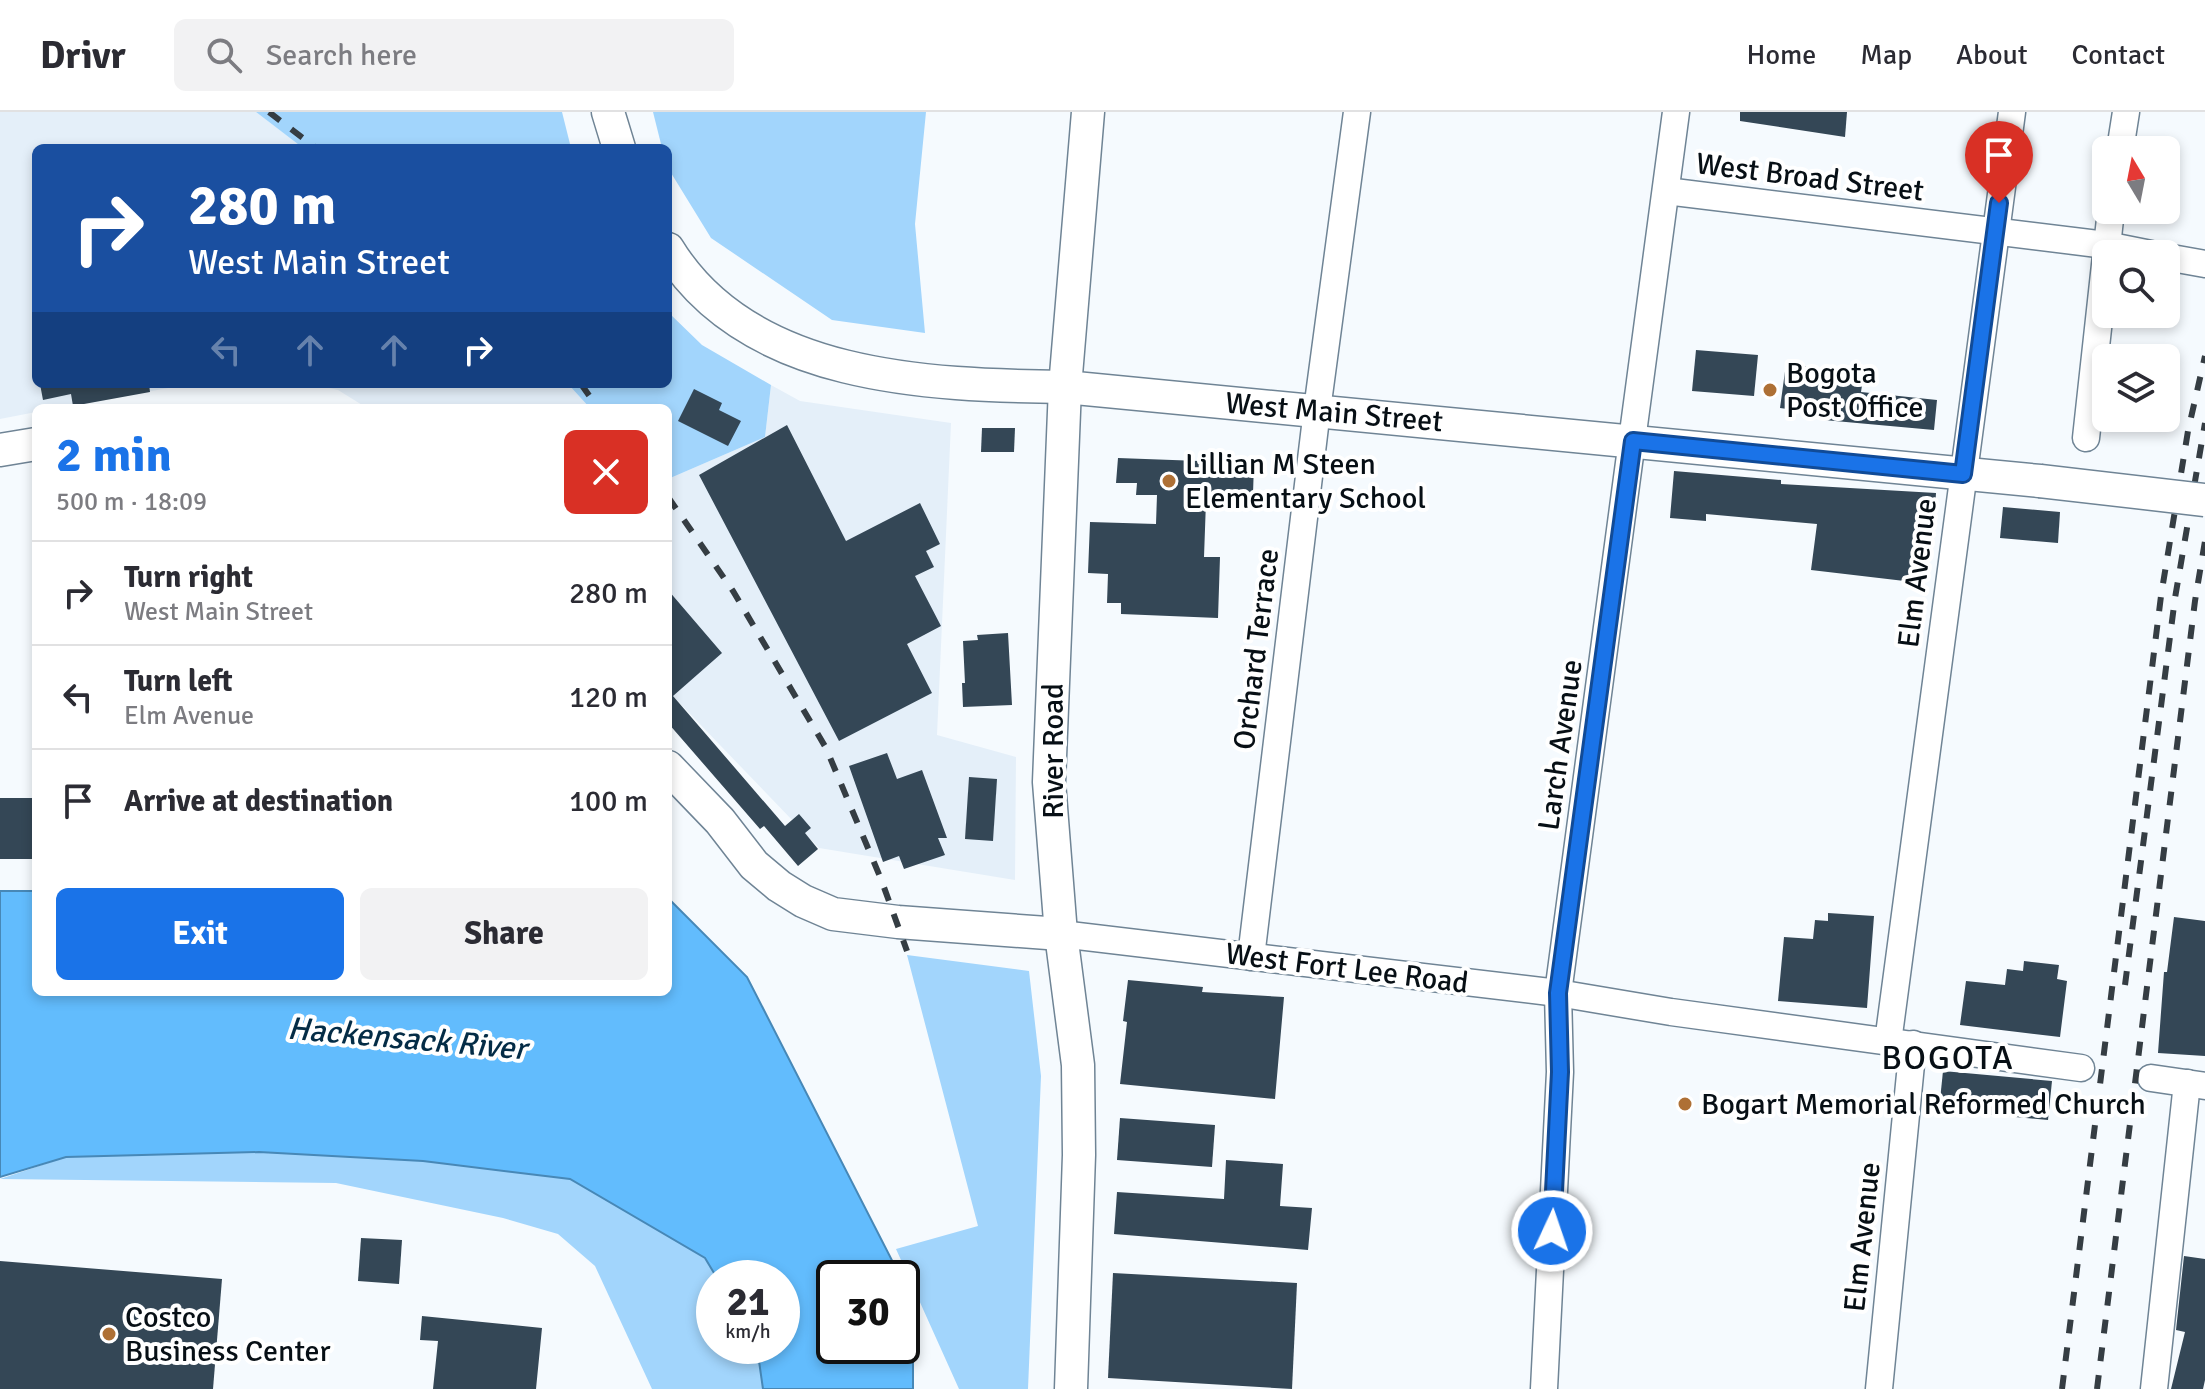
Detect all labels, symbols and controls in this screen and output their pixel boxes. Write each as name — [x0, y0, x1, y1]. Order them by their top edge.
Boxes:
search box — [174, 19, 734, 91]
text: Drivr — [40, 32, 126, 79]
icon: search — [202, 33, 246, 77]
text: Search here — [266, 37, 417, 74]
text: Home — [1747, 38, 1816, 72]
text: Map — [1860, 38, 1912, 72]
text: About — [1956, 38, 2028, 72]
text: Contact — [2072, 38, 2165, 72]
pin — [1965, 121, 2033, 203]
icon: arrive — [1977, 133, 2021, 177]
north arrow — [2092, 136, 2180, 224]
map controls — [2092, 136, 2180, 432]
street label: West Broad Street — [1694, 145, 1926, 210]
text: 280 m — [188, 171, 336, 240]
icon: right — [56, 176, 160, 280]
text: West Main Street — [188, 240, 450, 285]
button: search — [2092, 240, 2180, 328]
icon: left — [204, 328, 248, 372]
icon: ahead — [288, 328, 332, 372]
icon: ahead — [372, 328, 416, 372]
icon: right — [456, 328, 500, 372]
button: layers — [2092, 344, 2180, 432]
place label: Bogota Post Office — [1786, 355, 1923, 426]
marker: Bogota Post Office — [1761, 381, 1779, 399]
street label: West Main Street — [1224, 385, 1444, 440]
text: 2 min — [56, 426, 172, 485]
button: close — [564, 430, 648, 514]
place label: Lillian M Steen Elementary School — [1185, 446, 1426, 517]
marker: Lillian M Steen Elementary School — [1160, 472, 1178, 490]
text: 500 m · 18:09 — [56, 486, 207, 518]
street label: Elm Avenue — [1890, 496, 1945, 650]
street label: Orchard Terrace — [1226, 546, 1287, 752]
text: Turn right — [124, 559, 253, 596]
icon: right — [56, 571, 100, 615]
text: 280 m — [569, 575, 648, 612]
text: West Main Street — [124, 596, 313, 628]
street label: Larch Avenue — [1530, 657, 1591, 833]
text: Turn left — [124, 663, 233, 700]
icon: left — [56, 675, 100, 719]
text: 120 m — [569, 679, 648, 716]
street label: River Road — [1035, 683, 1072, 819]
text: Elm Avenue — [124, 700, 254, 732]
icon: arrive — [56, 779, 100, 823]
text: Arrive at destination — [124, 783, 393, 820]
text: 100 m — [569, 783, 648, 820]
button: Exit — [56, 888, 344, 980]
button: Share — [360, 888, 648, 980]
street label: West Fort Lee Road — [1223, 935, 1471, 1002]
water label: Hackensack River — [286, 1009, 532, 1069]
district label: BOGOTA — [1881, 1037, 2015, 1079]
place label: Bogart Memorial Reformed Church — [1701, 1086, 2146, 1123]
marker: Bogart Memorial Reformed Church — [1676, 1095, 1694, 1113]
street label: Elm Avenue — [1836, 1160, 1889, 1314]
position arrow — [1510, 1189, 1594, 1273]
speed limit sign: 30 — [816, 1260, 920, 1364]
text: 21 — [726, 1277, 770, 1327]
place label: Costco Business Center — [125, 1299, 331, 1370]
text: km/h — [725, 1319, 771, 1344]
marker: Costco Business Center — [100, 1325, 118, 1343]

